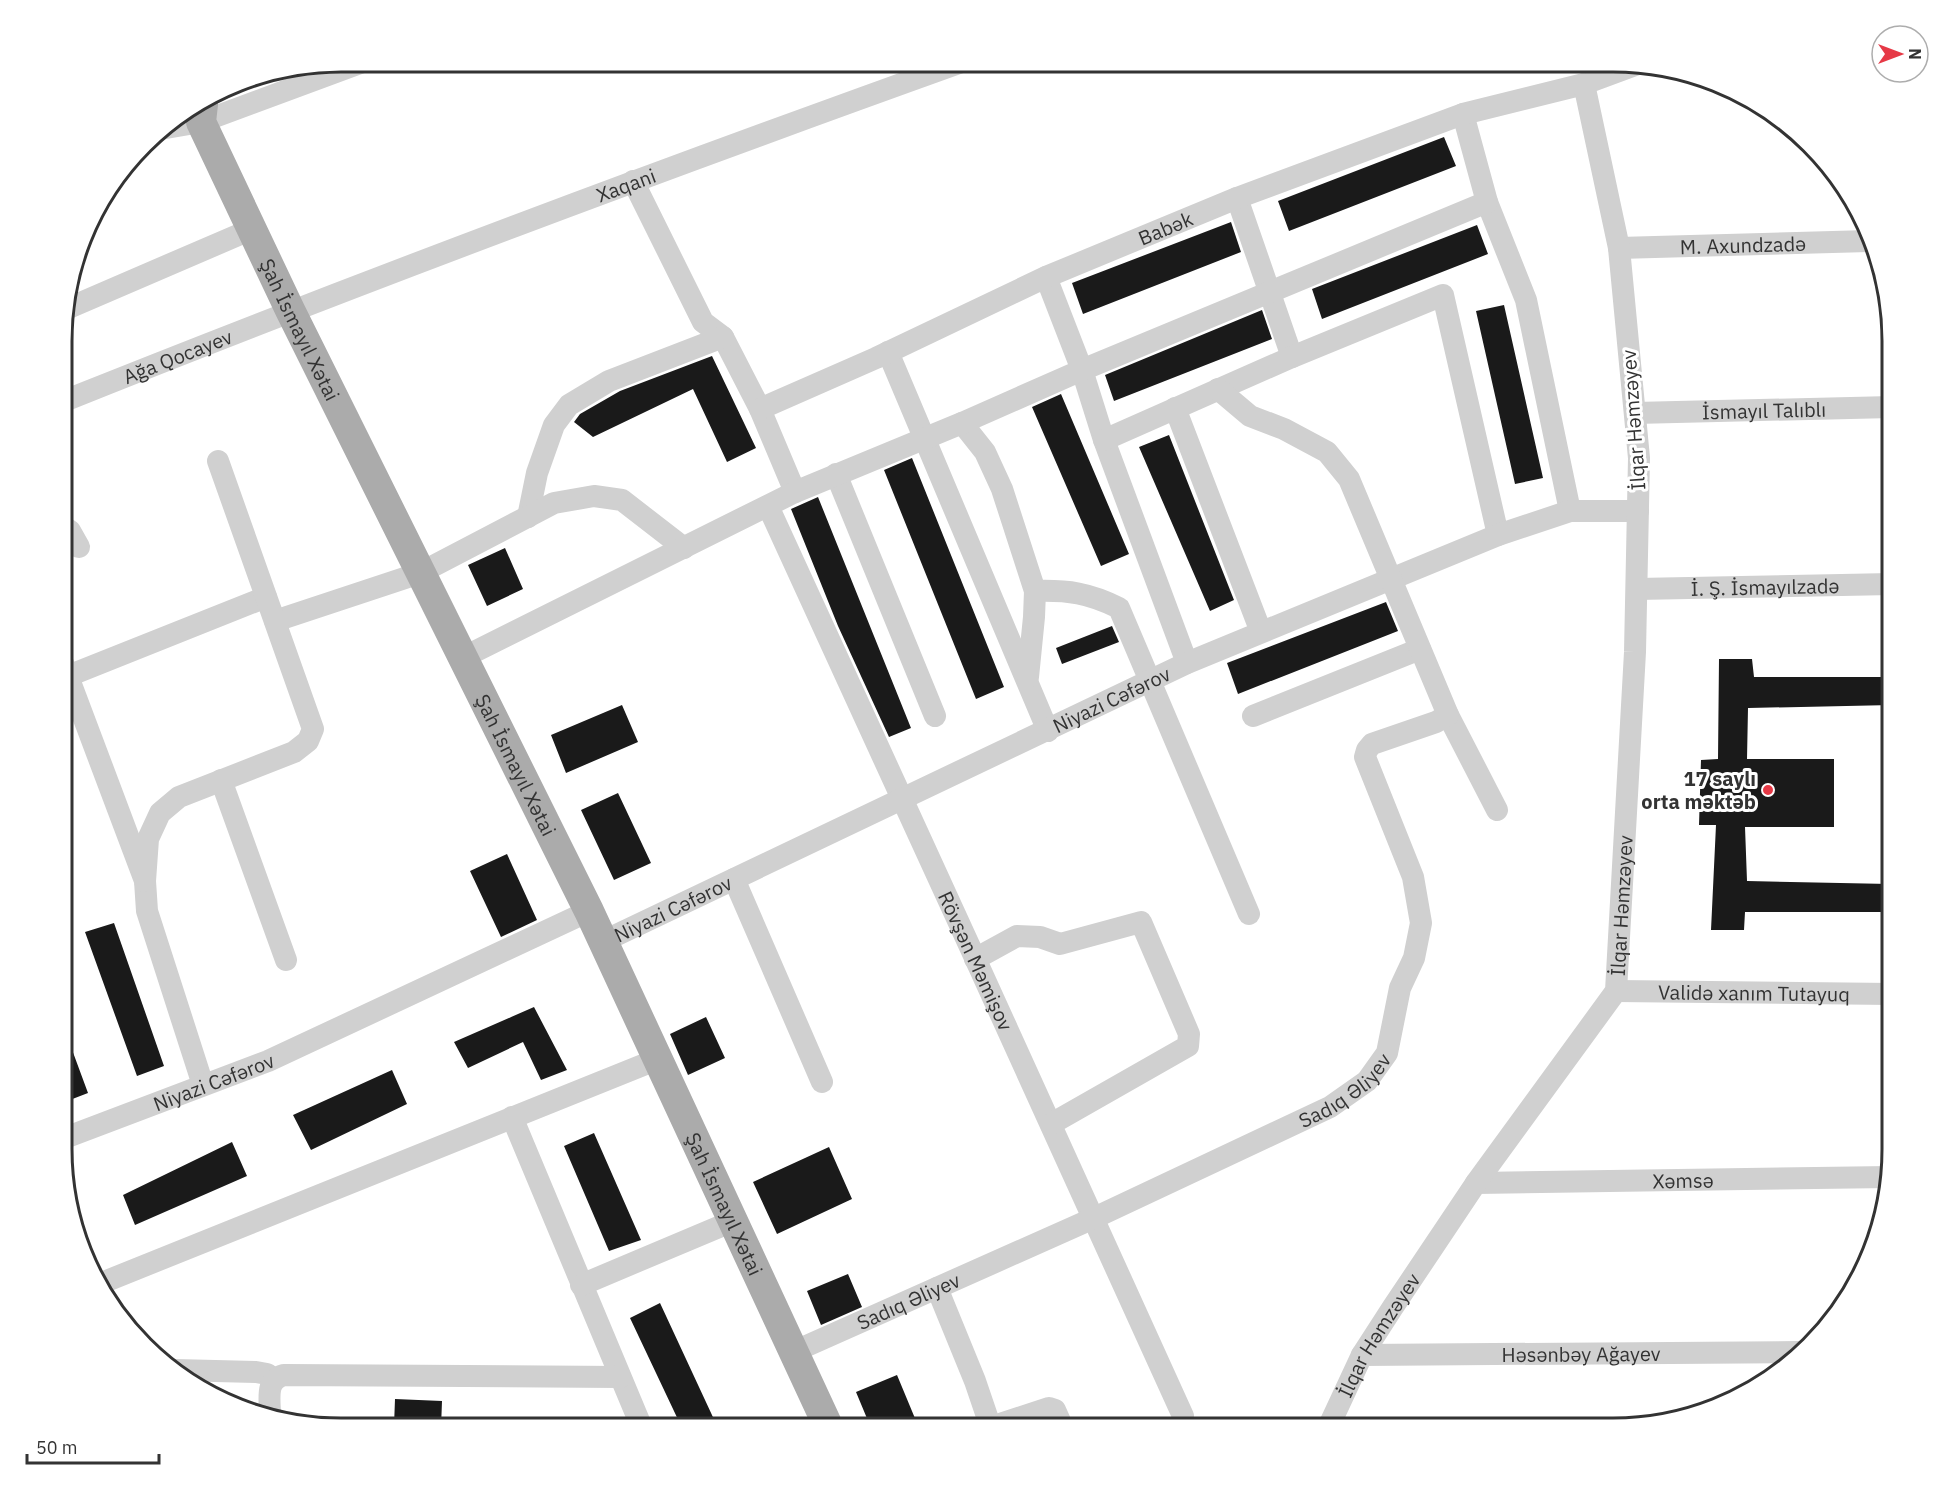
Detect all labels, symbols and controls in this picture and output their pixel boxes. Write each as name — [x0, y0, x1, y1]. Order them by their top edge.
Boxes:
north arrow — [1870, 24, 1930, 84]
text: N — [1905, 48, 1925, 60]
street label: Xaqani — [592, 161, 659, 208]
street label: Babək — [1134, 204, 1197, 251]
street label: M. Axundzadə — [1679, 229, 1806, 260]
street label: Şah İsmayıl Xətai — [254, 254, 346, 405]
street label: Ağa Qocayev — [119, 322, 236, 390]
street label: İlqar Həmzəyev — [1615, 349, 1651, 491]
street label: İsmayıl Talıblı — [1702, 395, 1826, 425]
street label: İ. Ş. İsmayılzadə — [1690, 572, 1840, 601]
street label: Niyazi Cəfərov — [1048, 659, 1175, 739]
street label: Şah İsmayıl Xətai — [470, 689, 563, 840]
place label: 17 saylı orta məktəb — [1641, 765, 1756, 815]
marker: 17 saylı orta məktəb — [1761, 783, 1775, 797]
street label: İlqar Həmzəyev — [1603, 834, 1638, 977]
street label: Niyazi Cəfərov — [609, 869, 736, 948]
street label: Rövşən Məmişov — [933, 887, 1020, 1035]
street label: Validə xanım Tutayuq — [1658, 978, 1850, 1007]
street label: Niyazi Cəfərov — [149, 1046, 279, 1117]
street label: Sadıq Əliyev — [1294, 1047, 1397, 1133]
street label: Şah İsmayıl Xətai — [680, 1128, 770, 1280]
street label: Xəmsə — [1652, 1166, 1714, 1194]
street label: Sadıq Əliyev — [852, 1266, 964, 1336]
street label: İlqar Həmzəyev — [1331, 1267, 1426, 1402]
street label: Həsənbəy Ağayev — [1501, 1339, 1661, 1368]
scale bar — [27, 1427, 159, 1465]
text: 50 m — [36, 1436, 78, 1459]

